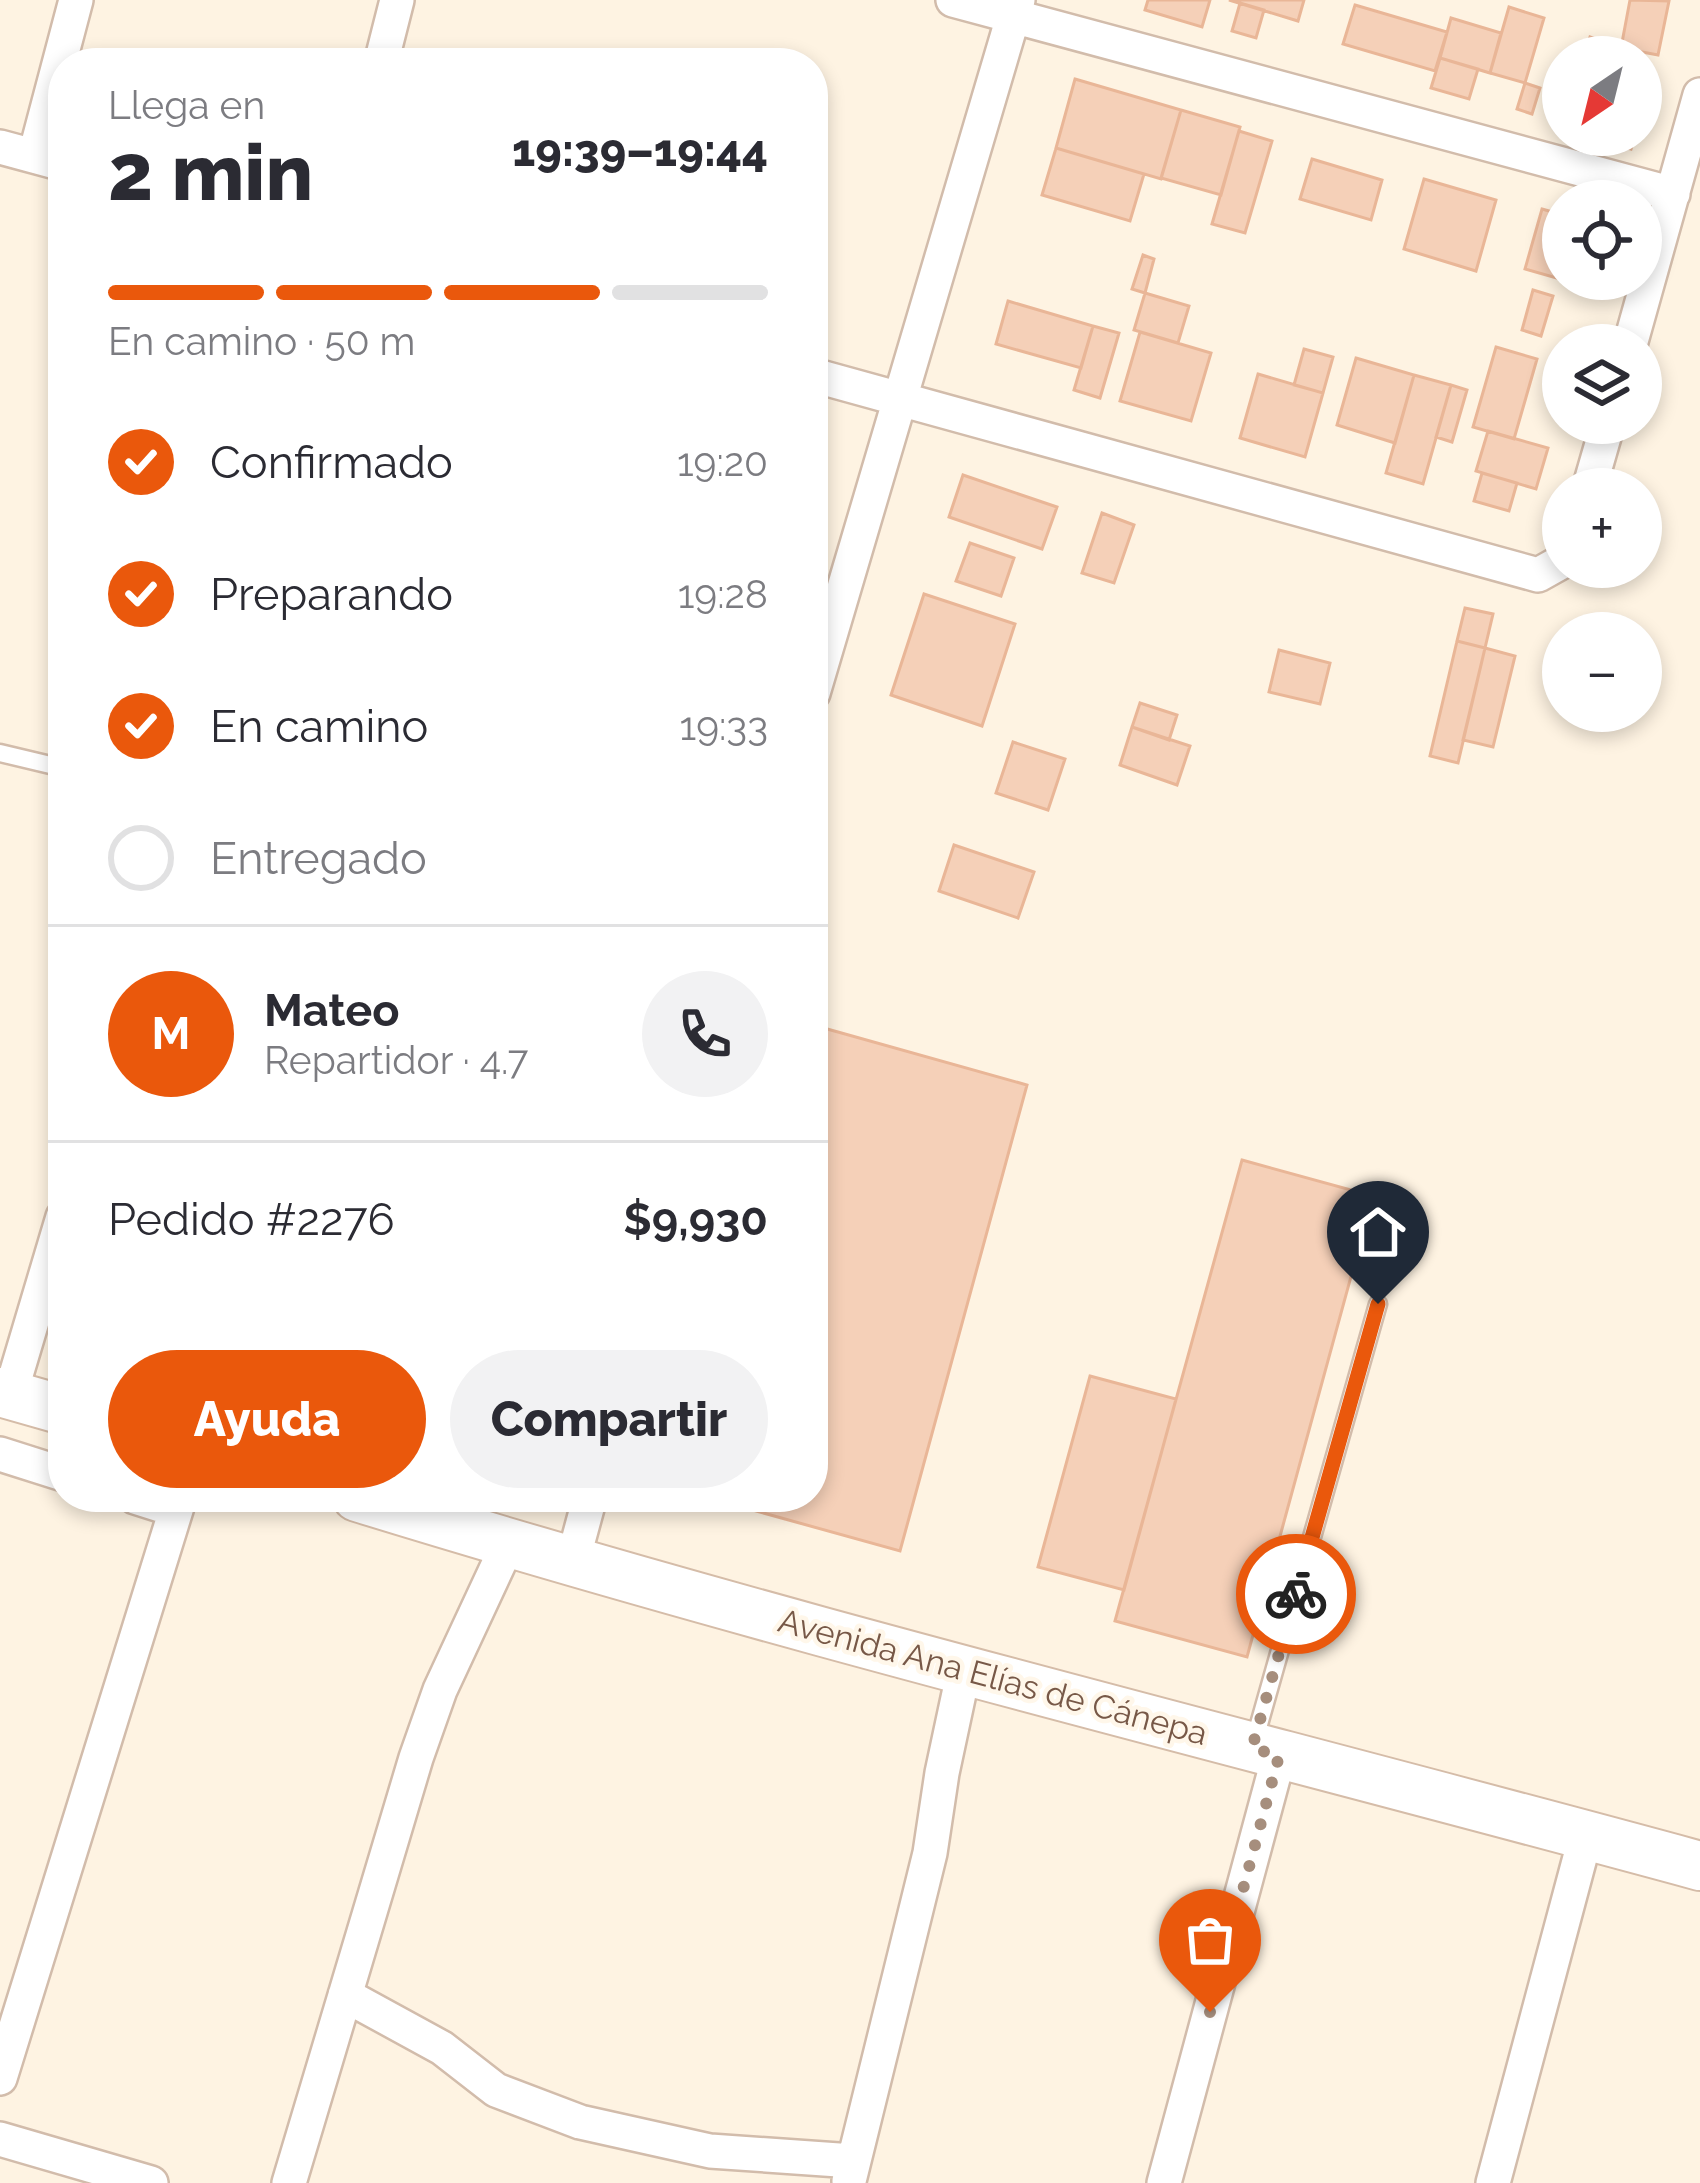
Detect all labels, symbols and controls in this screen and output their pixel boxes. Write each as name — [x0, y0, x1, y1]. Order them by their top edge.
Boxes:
north arrow — [1542, 36, 1662, 156]
map controls — [1542, 36, 1662, 732]
text: Llega en — [108, 82, 265, 128]
text: 19:39–19:44 — [512, 124, 768, 177]
text: 2 min — [108, 127, 313, 218]
button: locate — [1542, 180, 1662, 300]
text: En camino · 50 m — [108, 318, 415, 364]
button: layers — [1542, 324, 1662, 444]
icon: check — [108, 429, 174, 495]
text: Confirmado — [210, 436, 453, 489]
text: 19:20 — [677, 439, 768, 485]
button: + — [1542, 468, 1662, 588]
icon: check — [108, 561, 174, 627]
text: Preparando — [210, 568, 453, 621]
text: 19:28 — [678, 571, 768, 617]
button: − — [1542, 612, 1662, 732]
icon: check — [108, 693, 174, 759]
text: En camino — [210, 700, 428, 753]
text: 19:33 — [679, 703, 768, 749]
text: Entregado — [210, 832, 427, 885]
button: phone — [642, 971, 768, 1097]
text: Mateo — [264, 984, 399, 1037]
text: M — [152, 1007, 190, 1060]
text: Repartidor · 4.7 — [264, 1037, 528, 1083]
pin — [1327, 1181, 1429, 1304]
text: Pedido #2276 — [108, 1193, 395, 1246]
text: $9,930 — [623, 1193, 768, 1246]
icon: home — [1345, 1199, 1411, 1265]
button: Ayuda — [108, 1350, 426, 1488]
button: Compartir — [450, 1350, 768, 1488]
courier — [1236, 1534, 1356, 1654]
icon: bike — [1263, 1561, 1329, 1627]
street label: Avenida Ana Elías de Cánepa — [774, 1601, 1212, 1753]
pin — [1159, 1889, 1261, 2012]
icon: bag — [1177, 1907, 1243, 1973]

